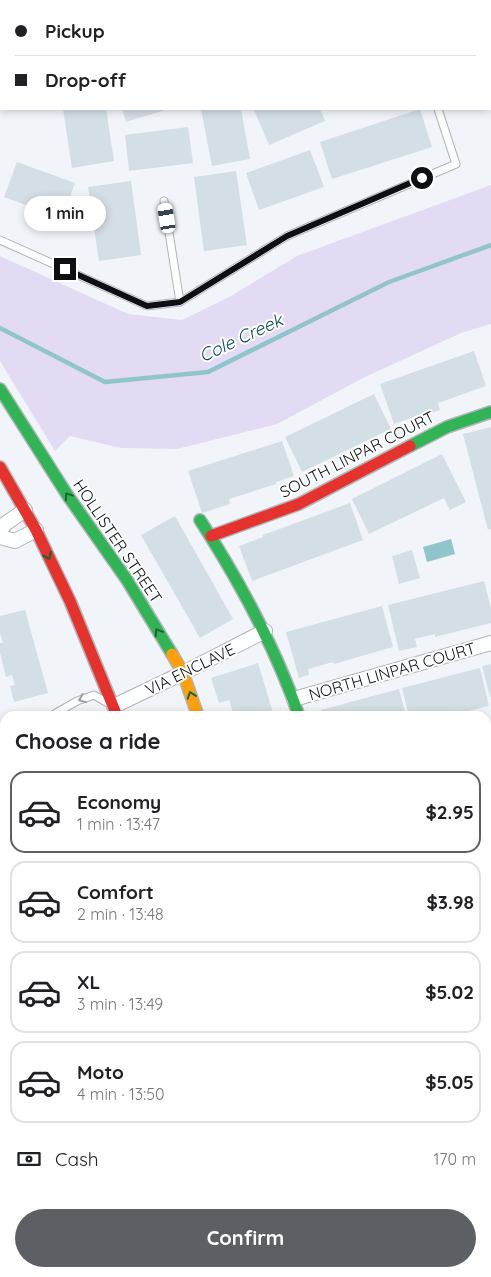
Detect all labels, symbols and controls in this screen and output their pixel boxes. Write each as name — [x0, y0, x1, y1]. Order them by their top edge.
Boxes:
text: Pickup — [45, 19, 105, 43]
text: Drop-off — [45, 68, 126, 92]
route start — [411, 167, 433, 189]
callout: 1 min — [24, 196, 106, 232]
car — [157, 202, 176, 234]
text: 1 min — [46, 203, 84, 223]
route end — [54, 258, 76, 280]
water label: Cole Creek — [195, 308, 288, 367]
street label: SOUTH LINPAR COURT — [276, 406, 438, 502]
street label: HOLLISTER STREET — [69, 475, 167, 607]
one-way arrow — [65, 493, 74, 502]
one-way arrow — [42, 550, 52, 559]
one-way arrow — [155, 628, 165, 637]
street label: NORTH LINPAR COURT — [306, 637, 478, 704]
street label: VIA ENCLAVE — [142, 639, 238, 699]
one-way arrow — [187, 691, 197, 700]
one-way arrow — [78, 693, 87, 704]
text: Choose a ride — [15, 727, 160, 755]
icon: car — [17, 790, 62, 835]
text: Economy — [77, 790, 161, 814]
text: $2.95 — [425, 800, 474, 824]
text: 1 min · 13:47 — [77, 814, 160, 834]
icon: car — [17, 880, 62, 925]
text: Comfort — [77, 880, 154, 904]
text: $3.98 — [427, 890, 474, 914]
text: 2 min · 13:48 — [77, 904, 164, 924]
icon: car — [17, 970, 62, 1015]
text: XL — [77, 970, 100, 994]
text: $5.02 — [425, 980, 474, 1004]
text: 3 min · 13:49 — [77, 994, 163, 1014]
icon: car — [17, 1060, 62, 1105]
text: Moto — [77, 1060, 124, 1084]
text: $5.05 — [425, 1070, 474, 1094]
text: 4 min · 13:50 — [77, 1084, 164, 1104]
icon: cash — [15, 1145, 43, 1173]
text: Cash — [55, 1147, 99, 1171]
text: 170 m — [433, 1149, 476, 1169]
button: Confirm — [15, 1209, 476, 1267]

